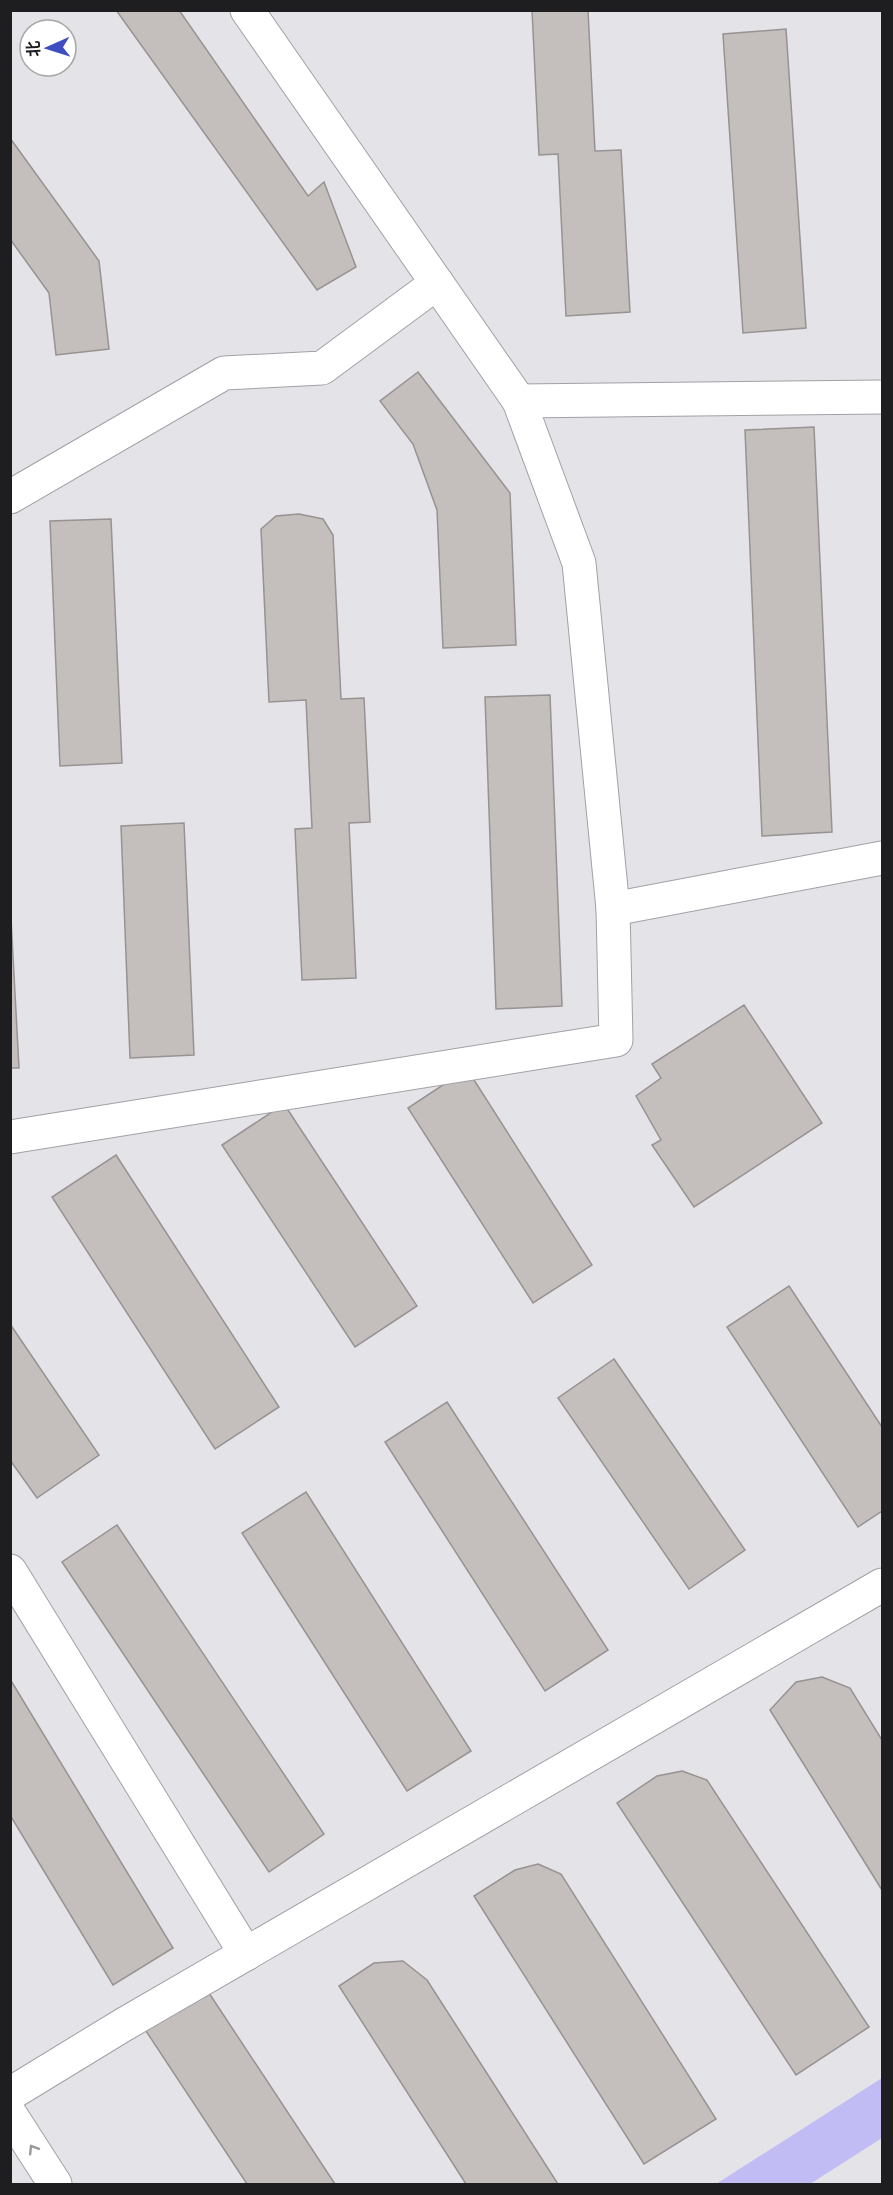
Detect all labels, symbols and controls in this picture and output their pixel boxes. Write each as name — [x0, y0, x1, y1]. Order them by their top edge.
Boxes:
north arrow — [18, 18, 78, 78]
text: 北 — [23, 40, 44, 57]
one-way arrow — [28, 2145, 40, 2155]

